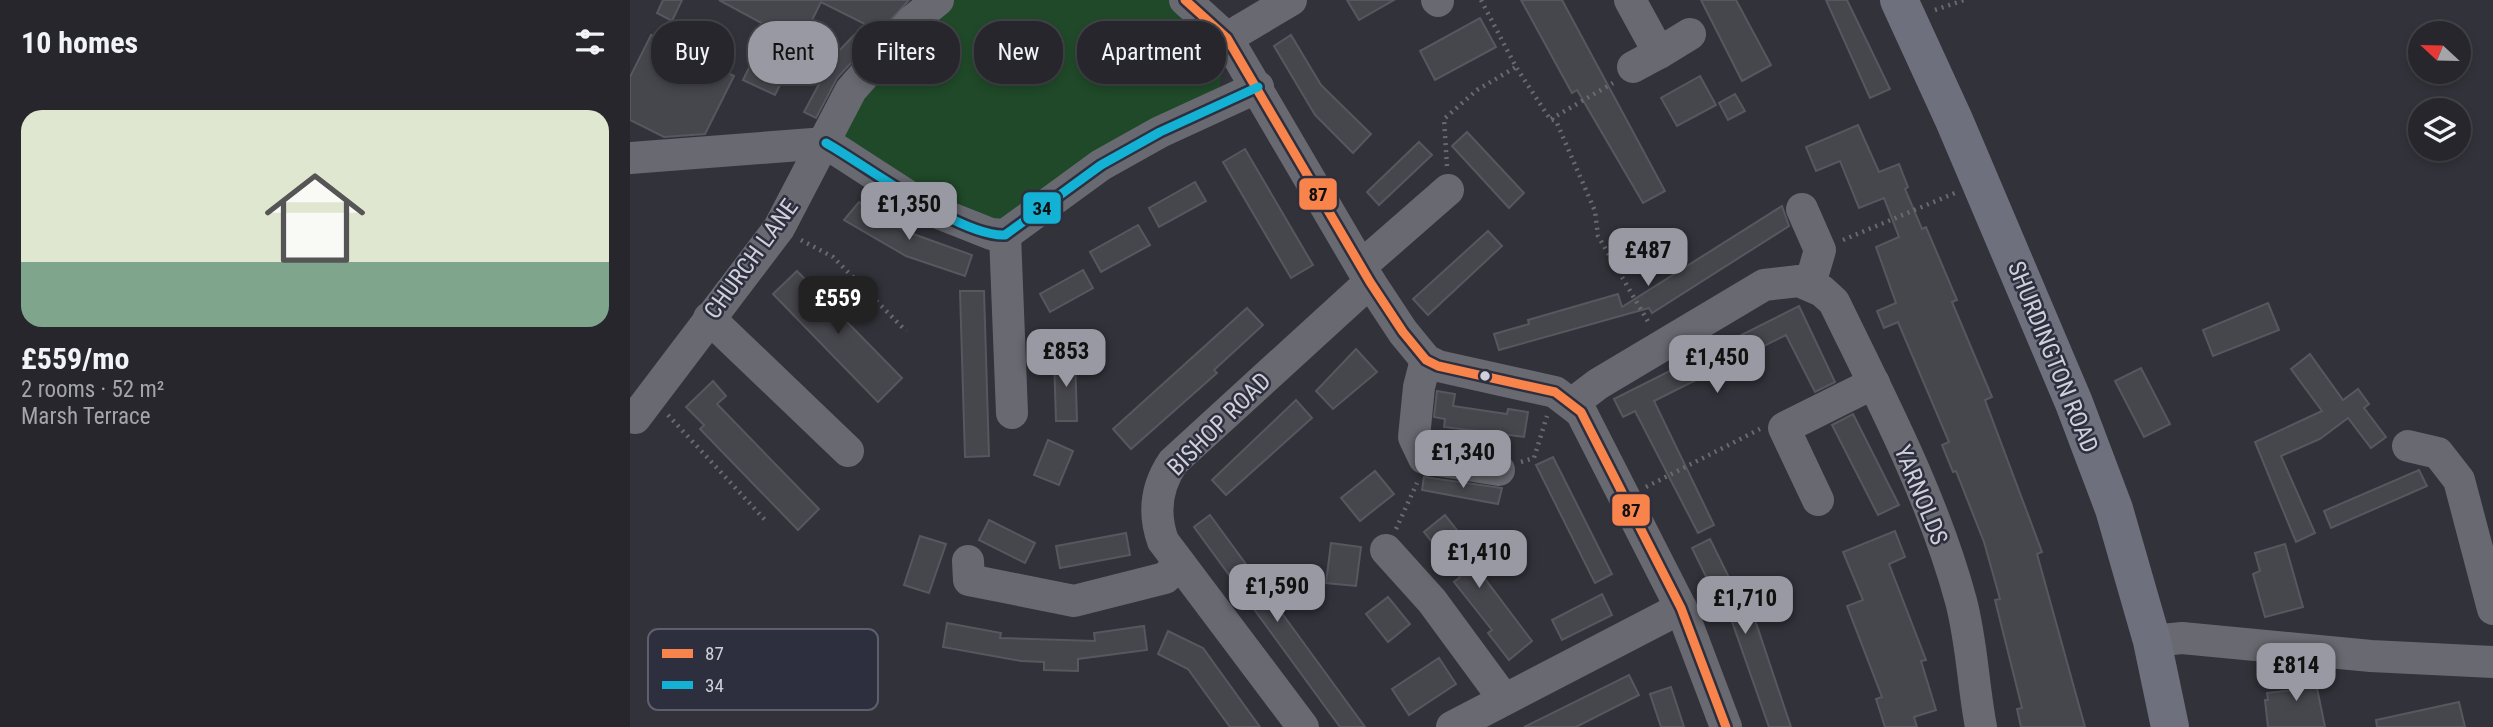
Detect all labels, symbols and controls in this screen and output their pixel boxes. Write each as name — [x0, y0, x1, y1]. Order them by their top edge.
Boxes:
chip: Buy — [651, 21, 734, 84]
chip: Rent — [748, 21, 838, 84]
chip: Filters — [852, 21, 960, 84]
chip: New — [974, 21, 1063, 84]
chip: Apartment — [1077, 21, 1226, 84]
north arrow — [2408, 21, 2471, 84]
map controls — [2408, 21, 2471, 161]
icon: filters — [571, 23, 609, 61]
text: 10 homes — [21, 25, 138, 60]
button: layers — [2408, 98, 2471, 161]
icon: home — [252, 155, 378, 281]
line badge: 87 — [1298, 177, 1338, 211]
pin: £1,350 — [852, 182, 966, 242]
text: 87 — [1308, 183, 1328, 206]
text: £1,350 — [877, 191, 941, 218]
line badge: 34 — [1022, 191, 1062, 225]
street label: CHURCH LANE — [698, 194, 804, 324]
text: 34 — [1032, 197, 1052, 220]
pin: £487 — [1607, 229, 1689, 288]
text: £487 — [1625, 237, 1671, 264]
street label: SHURDINGTON ROAD — [2002, 257, 2104, 457]
pin: £559 — [797, 276, 879, 336]
text: £559 — [815, 285, 861, 312]
pin: £853 — [1025, 330, 1107, 389]
pin: £1,450 — [1660, 336, 1774, 395]
text: £853 — [1043, 338, 1089, 365]
text: £559/mo — [21, 341, 129, 376]
text: £1,450 — [1685, 344, 1749, 371]
street label: BISHOP ROAD — [1162, 367, 1276, 481]
unlabelled marker — [1478, 369, 1492, 383]
text: 2 rooms · 52 m² — [21, 376, 164, 403]
text: Marsh Terrace — [21, 403, 150, 430]
pin: £1,340 — [1406, 430, 1520, 490]
text: £1,340 — [1431, 439, 1495, 466]
street label: YARNOLDS — [1888, 441, 1954, 549]
line badge: 87 — [1611, 493, 1651, 527]
text: 87 — [1621, 499, 1641, 522]
pin: £1,410 — [1422, 530, 1536, 590]
text: £1,410 — [1447, 539, 1511, 566]
pin: £1,590 — [1220, 564, 1334, 624]
text: £1,590 — [1245, 573, 1309, 600]
pin: £1,710 — [1688, 576, 1802, 636]
text: £1,710 — [1713, 585, 1777, 612]
legend — [648, 629, 878, 710]
text: 87 — [705, 642, 724, 665]
pin: £814 — [2255, 644, 2337, 703]
text: £814 — [2273, 652, 2319, 679]
text: 34 — [705, 674, 724, 697]

